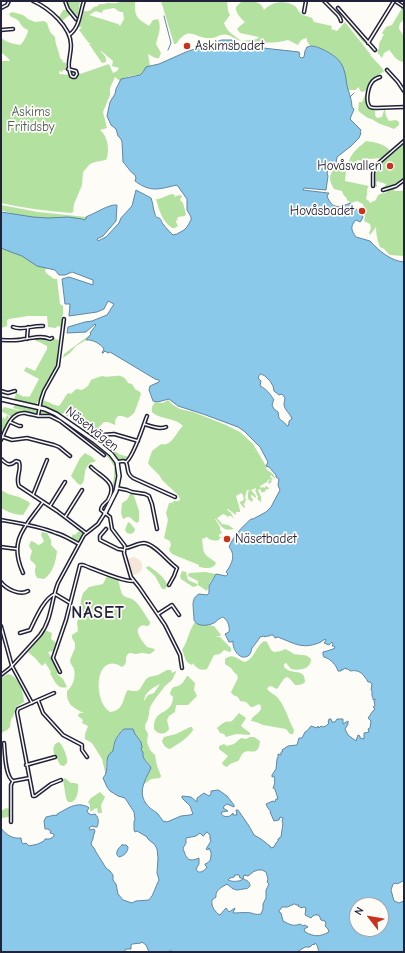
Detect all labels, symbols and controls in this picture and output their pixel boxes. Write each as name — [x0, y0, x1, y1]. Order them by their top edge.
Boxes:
place label: Askimsbadet — [195, 38, 264, 54]
marker: Askimsbadet — [182, 41, 192, 51]
park label: Askims Fritidsby — [7, 104, 55, 135]
place label: Hovåsvallen — [317, 158, 382, 174]
marker: Hovåsvallen — [385, 161, 395, 171]
place label: Hovåsbadet — [290, 203, 354, 219]
marker: Hovåsbadet — [357, 206, 367, 216]
street label: Näsetvägen — [62, 403, 122, 455]
place label: Näsetbadet — [235, 531, 297, 547]
marker: Näsetbadet — [222, 534, 232, 544]
district label: NÄSET — [71, 603, 125, 623]
north arrow — [349, 897, 389, 937]
text: N — [352, 905, 367, 918]

